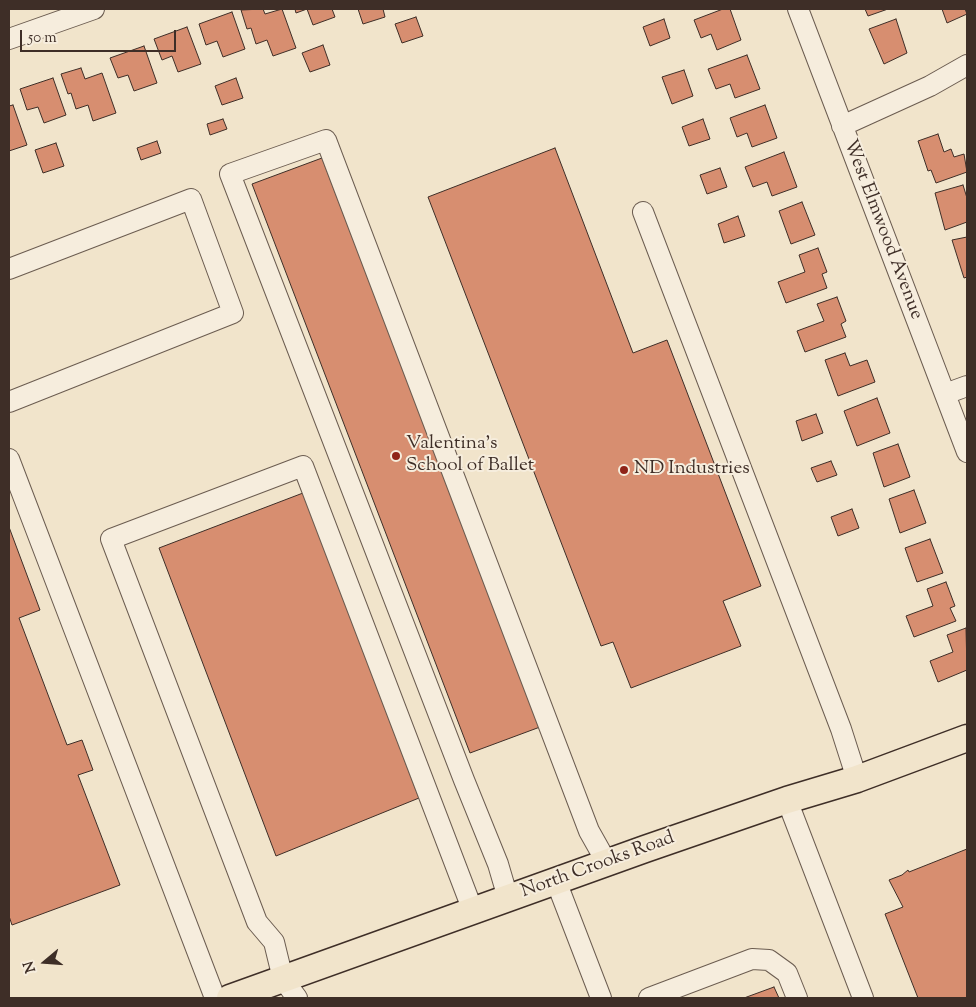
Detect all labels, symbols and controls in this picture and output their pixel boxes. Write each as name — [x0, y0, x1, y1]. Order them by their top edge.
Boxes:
scale bar — [22, 20, 179, 52]
text: 50 m — [28, 28, 57, 49]
street label: West Elmwood Avenue — [837, 137, 927, 323]
place label: Valentina's School of Ballet — [406, 434, 534, 478]
marker: Valentina's School of Ballet — [390, 450, 402, 462]
place label: ND Industries — [634, 459, 750, 481]
marker: ND Industries — [618, 464, 630, 476]
street label: North Crooks Road — [518, 828, 678, 904]
north arrow — [20, 937, 70, 987]
text: N — [19, 958, 42, 975]

